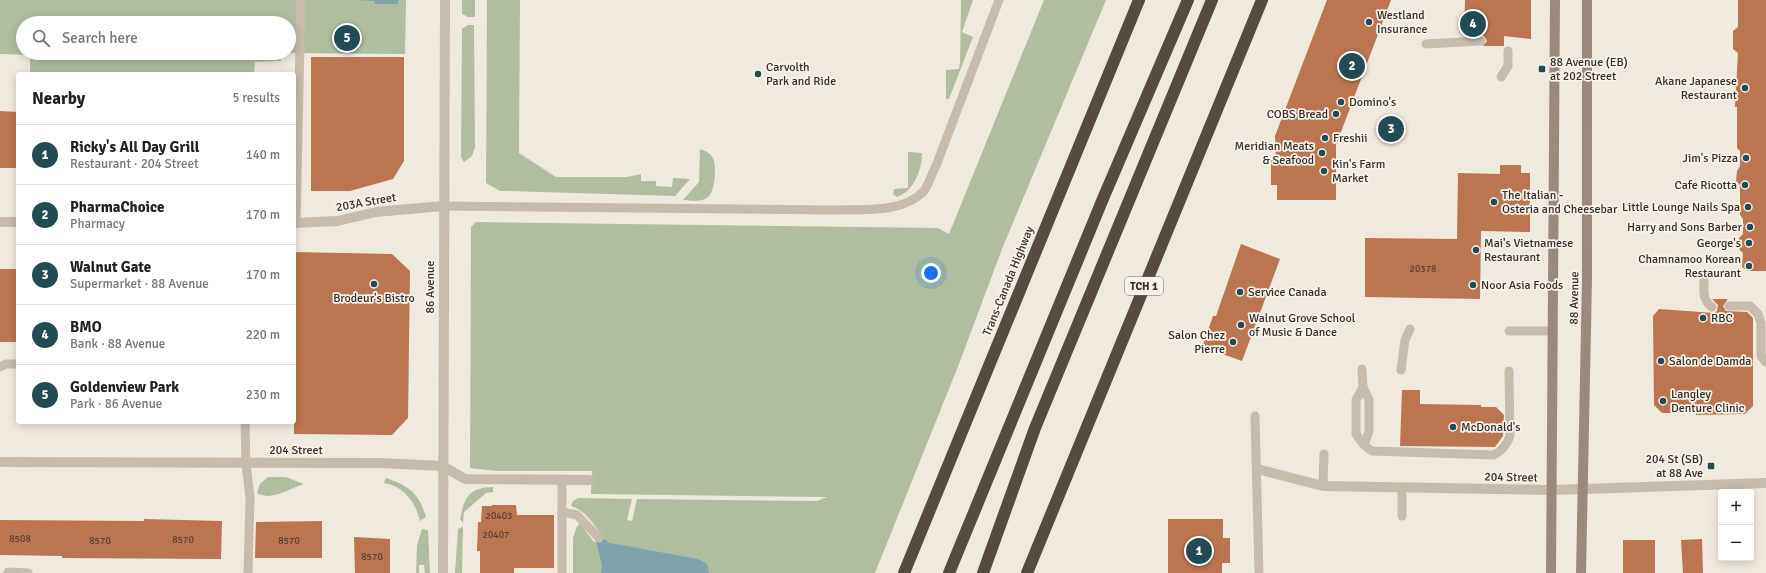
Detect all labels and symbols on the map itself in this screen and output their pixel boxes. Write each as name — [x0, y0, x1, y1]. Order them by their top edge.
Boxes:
place label: Westland Insurance — [1377, 8, 1427, 37]
pin: 4 — [1460, 9, 1486, 39]
marker: Westland Insurance — [1364, 17, 1374, 27]
pin: 5 — [334, 23, 360, 53]
pin: 2 — [1339, 51, 1365, 81]
place label: 88 Avenue (EB) at 202 Street — [1550, 55, 1628, 84]
place label: Carvolth Park and Ride — [766, 60, 836, 89]
marker: 88 Avenue (EB) at 202 Street — [1537, 64, 1547, 74]
marker: Carvolth Park and Ride — [753, 69, 763, 79]
place label: Akane Japanese Restaurant — [1655, 74, 1737, 103]
marker: Akane Japanese Restaurant — [1740, 83, 1750, 93]
place label: Domino's — [1349, 95, 1396, 110]
marker: Domino's — [1336, 97, 1346, 107]
place label: COBS Bread — [1267, 107, 1328, 122]
marker: COBS Bread — [1331, 109, 1341, 119]
pin: 3 — [1378, 114, 1404, 144]
place label: Freshii — [1333, 131, 1367, 146]
marker: Freshii — [1320, 133, 1330, 143]
place label: Meridian Meats & Seafood — [1234, 139, 1314, 168]
marker: Meridian Meats & Seafood — [1317, 148, 1327, 158]
place label: Jim's Pizza — [1683, 151, 1738, 166]
marker: Jim's Pizza — [1741, 153, 1751, 163]
place label: Kin's Farm Market — [1332, 157, 1385, 186]
marker: Kin's Farm Market — [1319, 166, 1329, 176]
place label: Cafe Ricotta — [1675, 178, 1737, 193]
marker: Cafe Ricotta — [1740, 180, 1750, 190]
place label: The Italian - Osteria and Cheesebar — [1502, 188, 1618, 217]
street label: 203A Street — [335, 190, 397, 215]
marker: The Italian - Osteria and Cheesebar — [1489, 197, 1499, 207]
place label: Little Lounge Nails Spa — [1622, 200, 1740, 215]
marker: Little Lounge Nails Spa — [1743, 202, 1753, 212]
place label: Harry and Sons Barber — [1627, 220, 1743, 235]
marker: Harry and Sons Barber — [1745, 222, 1755, 232]
street label: Trans-Canada Highway — [980, 224, 1037, 338]
place label: Mai's Vietnamese Restaurant — [1484, 236, 1573, 265]
place label: George's — [1697, 236, 1741, 251]
marker: George's — [1744, 238, 1754, 248]
marker: Mai's Vietnamese Restaurant — [1471, 245, 1481, 255]
place label: Chamnamoo Korean Restaurant — [1638, 252, 1741, 281]
street label: 86 Avenue — [423, 260, 438, 314]
marker: Chamnamoo Korean Restaurant — [1744, 261, 1754, 271]
your location — [921, 263, 941, 283]
house number: 20378 — [1409, 263, 1437, 275]
street label: 88 Avenue — [1567, 271, 1582, 325]
road number: TCH 1 — [1125, 277, 1163, 295]
place label: Noor Asia Foods — [1481, 278, 1563, 293]
marker: Brodeur's Bistro — [369, 279, 379, 289]
marker: Noor Asia Foods — [1468, 280, 1478, 290]
place label: Service Canada — [1248, 285, 1327, 300]
marker: Service Canada — [1235, 287, 1245, 297]
place label: Brodeur's Bistro — [333, 291, 415, 306]
place label: Walnut Grove School of Music & Dance — [1249, 311, 1356, 340]
place label: RBC — [1711, 311, 1733, 326]
marker: RBC — [1698, 313, 1708, 323]
marker: Walnut Grove School of Music & Dance — [1236, 320, 1246, 330]
place label: Salon Chez Pierre — [1168, 328, 1225, 357]
marker: Salon Chez Pierre — [1228, 337, 1238, 347]
place label: Salon de Damda — [1669, 354, 1751, 369]
marker: Salon de Damda — [1656, 356, 1666, 366]
place label: Langley Denture Clinic — [1671, 387, 1745, 416]
marker: Langley Denture Clinic — [1658, 396, 1668, 406]
place label: McDonald's — [1461, 420, 1521, 435]
marker: McDonald's — [1448, 422, 1458, 432]
street label: 204 Street — [269, 443, 323, 458]
place label: 204 St (SB) at 88 Ave — [1646, 452, 1703, 481]
marker: 204 St (SB) at 88 Ave — [1706, 461, 1716, 471]
street label: 204 Street — [1484, 470, 1538, 485]
house number: 20403 — [485, 510, 513, 522]
house number: 20407 — [482, 529, 510, 541]
house number: 8508 — [9, 533, 31, 545]
house number: 8570 — [172, 534, 194, 546]
house number: 8570 — [89, 535, 111, 547]
house number: 8570 — [278, 535, 300, 547]
pin: 1 — [1186, 536, 1212, 566]
house number: 8570 — [361, 551, 383, 563]

